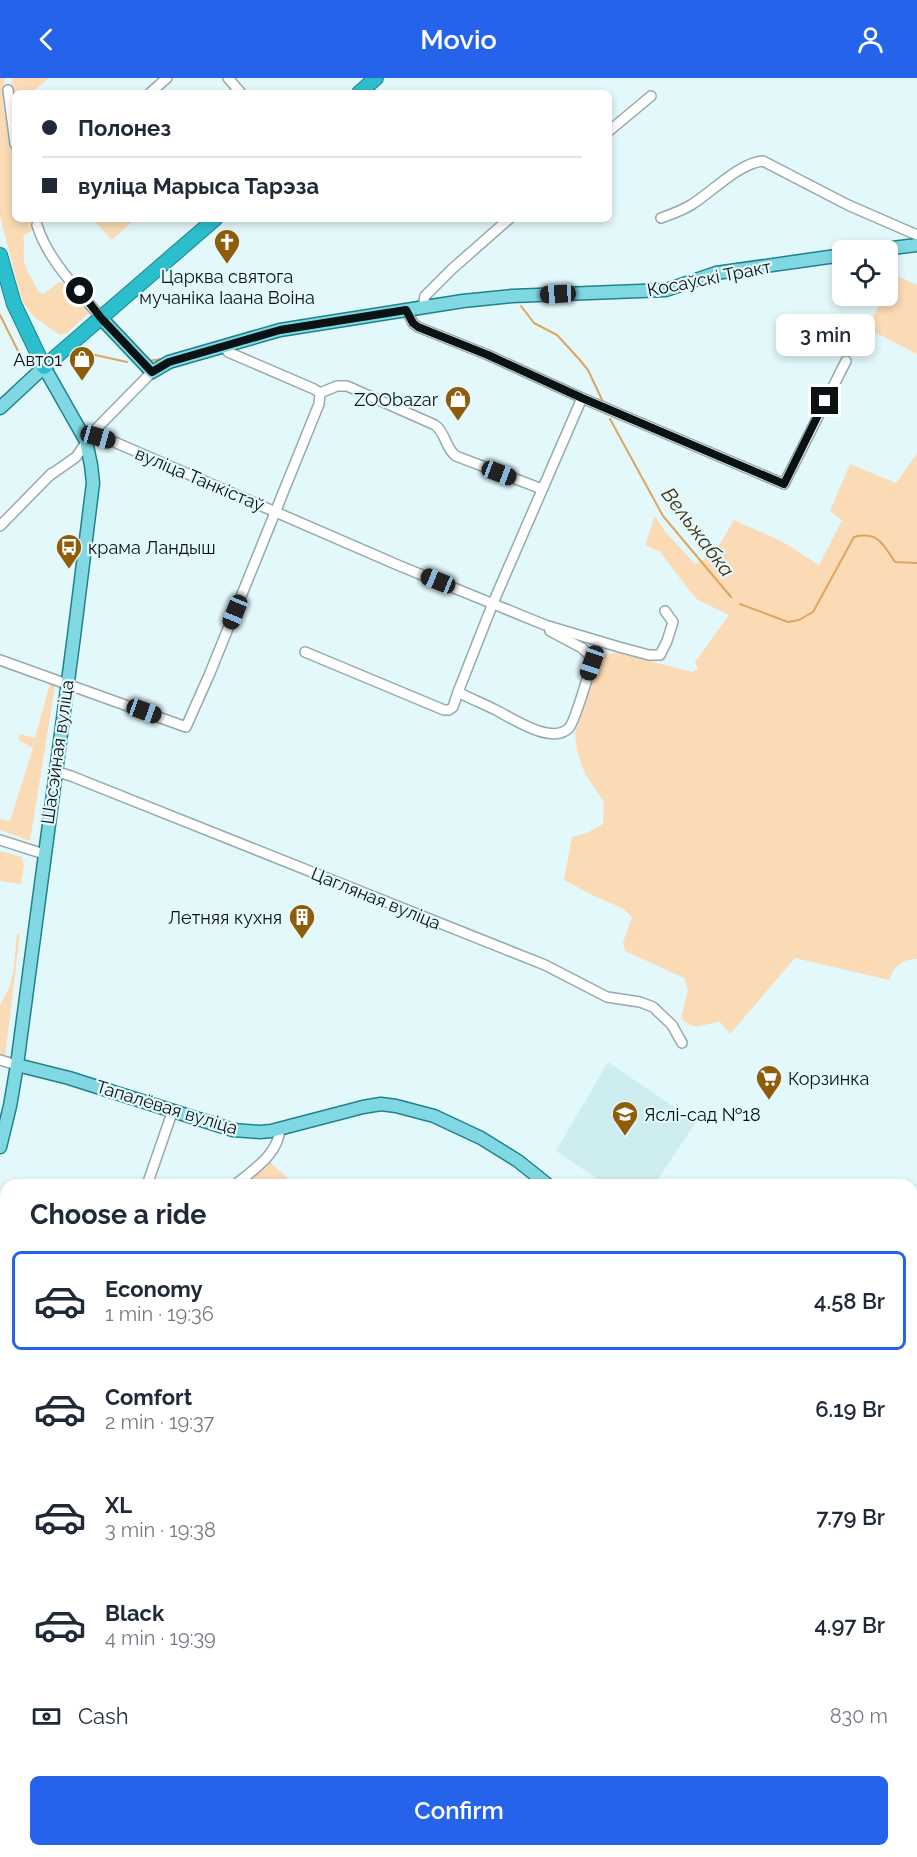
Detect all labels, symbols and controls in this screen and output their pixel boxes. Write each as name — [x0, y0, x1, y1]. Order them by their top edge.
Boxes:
icon: back — [30, 23, 63, 56]
icon: person — [854, 23, 887, 56]
text: Movio — [420, 24, 497, 55]
text: Полонез — [78, 115, 171, 141]
text: вуліца Марыса Тарэза — [78, 173, 319, 199]
church icon: Царква святога мучаніка Іаана Воіна — [212, 227, 242, 265]
map controls — [832, 240, 898, 306]
button: locate — [832, 240, 898, 306]
street label: Косаўскі Тракт — [645, 256, 773, 300]
place label: Царква святога мучаніка Іаана Воіна — [139, 266, 315, 308]
route start — [66, 277, 93, 304]
car — [540, 284, 576, 304]
callout: 3 min — [776, 314, 874, 356]
text: 3 min — [800, 323, 851, 347]
shop icon: Авто1 — [67, 344, 97, 382]
place label: Авто1 — [13, 349, 62, 370]
shop icon: ZOObazar — [443, 384, 473, 422]
route end — [811, 387, 838, 414]
place label: ZOObazar — [354, 389, 439, 410]
car — [78, 423, 118, 451]
street label: вуліца Танкістаў — [132, 442, 268, 516]
car — [479, 458, 519, 488]
water label: Вельжабка — [657, 483, 739, 581]
bus stop icon: крама Ландыш — [54, 532, 84, 570]
place label: крама Ландыш — [88, 537, 216, 558]
car — [418, 566, 458, 596]
car — [220, 592, 250, 632]
car — [578, 643, 606, 683]
street label: Шасэйная вуліца — [36, 678, 78, 826]
car — [124, 696, 164, 726]
street label: Цагляная вуліца — [308, 862, 444, 934]
building icon: Летняя кухня — [287, 902, 317, 940]
place label: Летняя кухня — [168, 907, 282, 928]
supermarket icon: Корзинка — [754, 1063, 784, 1101]
place label: Корзинка — [788, 1068, 869, 1089]
street label: Тапалёвая вуліца — [94, 1075, 240, 1139]
school or university icon: Яслі-сад №18 — [610, 1099, 640, 1137]
place label: Яслі-сад №18 — [644, 1104, 761, 1125]
text: Choose a ride — [30, 1199, 206, 1230]
icon: car — [33, 1274, 87, 1328]
text: Economy — [105, 1276, 203, 1302]
text: 4.58 Br — [814, 1288, 885, 1314]
text: 1 min · 19:36 — [105, 1302, 214, 1326]
icon: car — [33, 1382, 87, 1436]
text: Comfort — [105, 1384, 192, 1410]
text: 6.19 Br — [815, 1396, 885, 1422]
text: 2 min · 19:37 — [105, 1410, 214, 1434]
icon: car — [33, 1490, 87, 1544]
text: XL — [105, 1492, 132, 1518]
text: 7.79 Br — [817, 1504, 885, 1530]
text: 3 min · 19:38 — [105, 1518, 216, 1542]
icon: car — [33, 1598, 87, 1652]
text: Black — [105, 1600, 164, 1626]
text: 4.97 Br — [814, 1612, 885, 1638]
text: 4 min · 19:39 — [105, 1626, 216, 1650]
icon: cash — [30, 1700, 63, 1733]
text: Cash — [78, 1703, 129, 1729]
text: 830 m — [830, 1704, 888, 1728]
button: Confirm — [30, 1776, 888, 1845]

